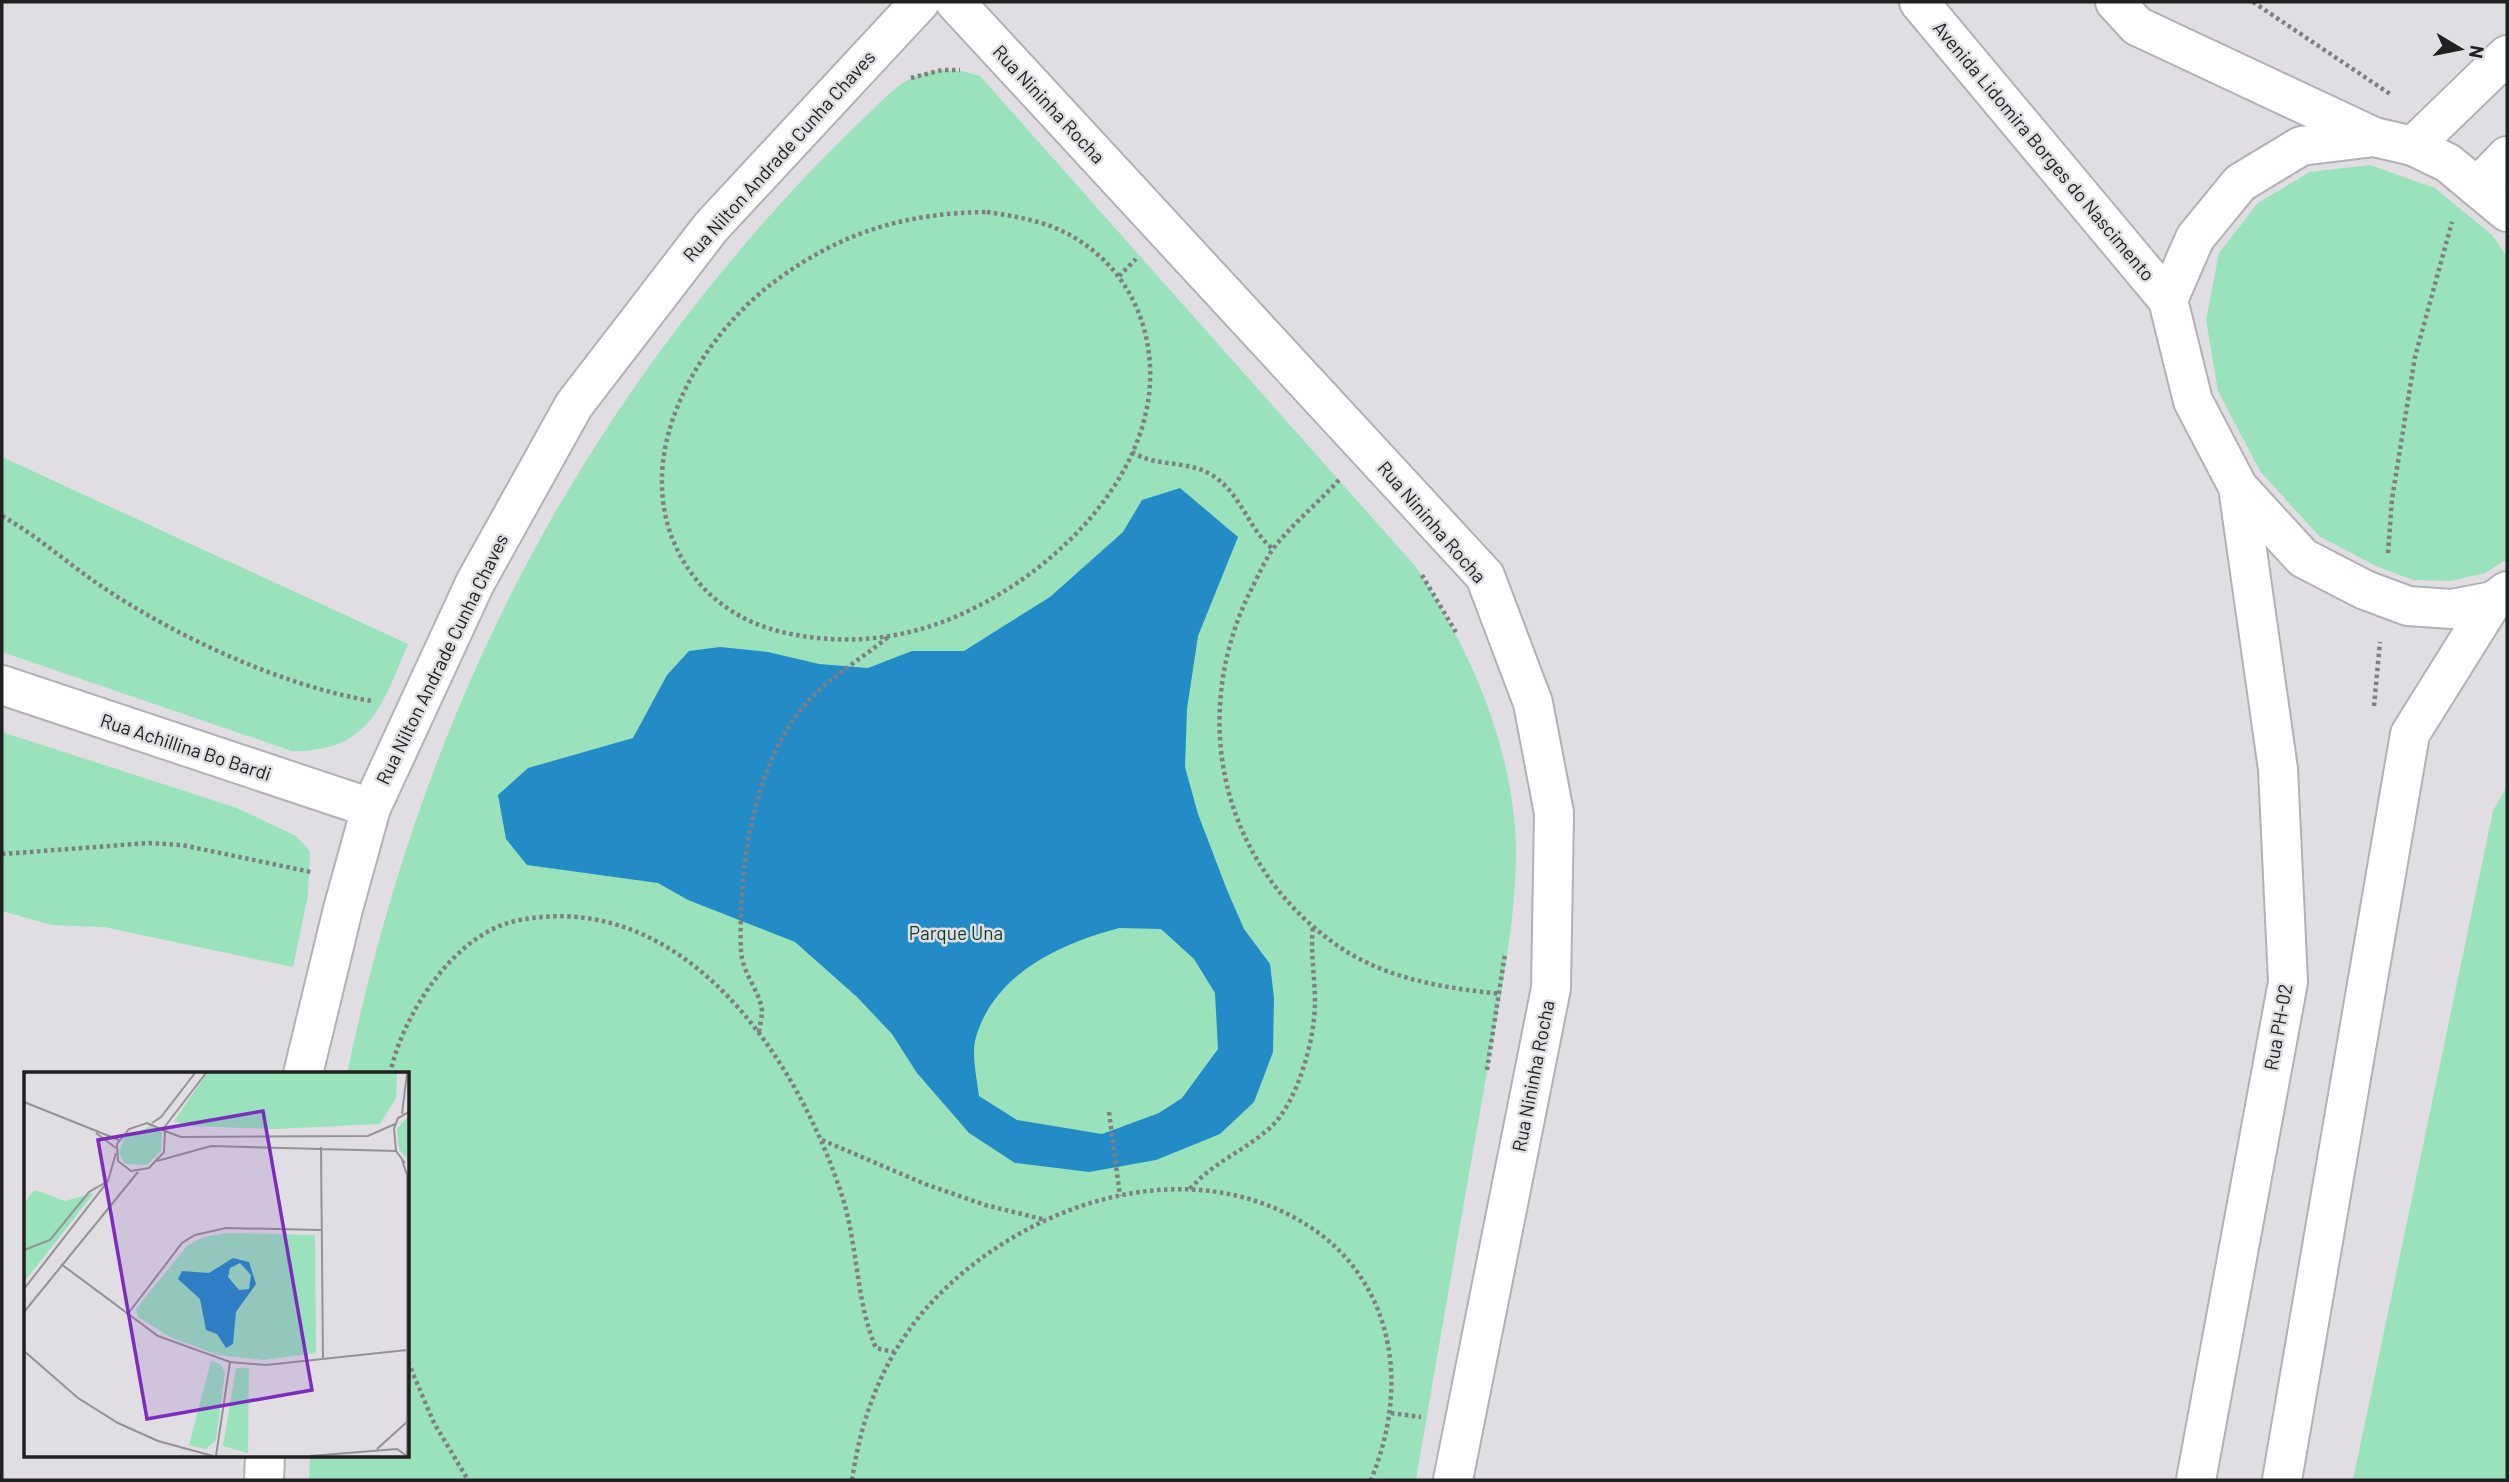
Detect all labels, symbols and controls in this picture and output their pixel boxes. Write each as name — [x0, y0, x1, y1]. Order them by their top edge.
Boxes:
north arrow — [2425, 14, 2495, 84]
street label: Avenida Lidomira Borges do Nascimento — [1929, 16, 2160, 285]
street label: Rua Nininha Rocha — [988, 40, 1110, 168]
text: N — [2465, 44, 2490, 60]
street label: Rua Nilton Andrade Cunha Chaves — [678, 45, 880, 266]
street label: Rua Nininha Rocha — [1373, 456, 1492, 587]
street label: Rua Nilton Andrade Cunha Chaves — [371, 530, 512, 788]
street label: Rua Achillina Bo Bardi — [98, 708, 275, 785]
park label: Parque Una — [909, 921, 1003, 944]
street label: Rua PH-02 — [2259, 982, 2296, 1072]
street label: Rua Nininha Rocha — [1507, 998, 1558, 1154]
inset map — [24, 1072, 410, 1458]

